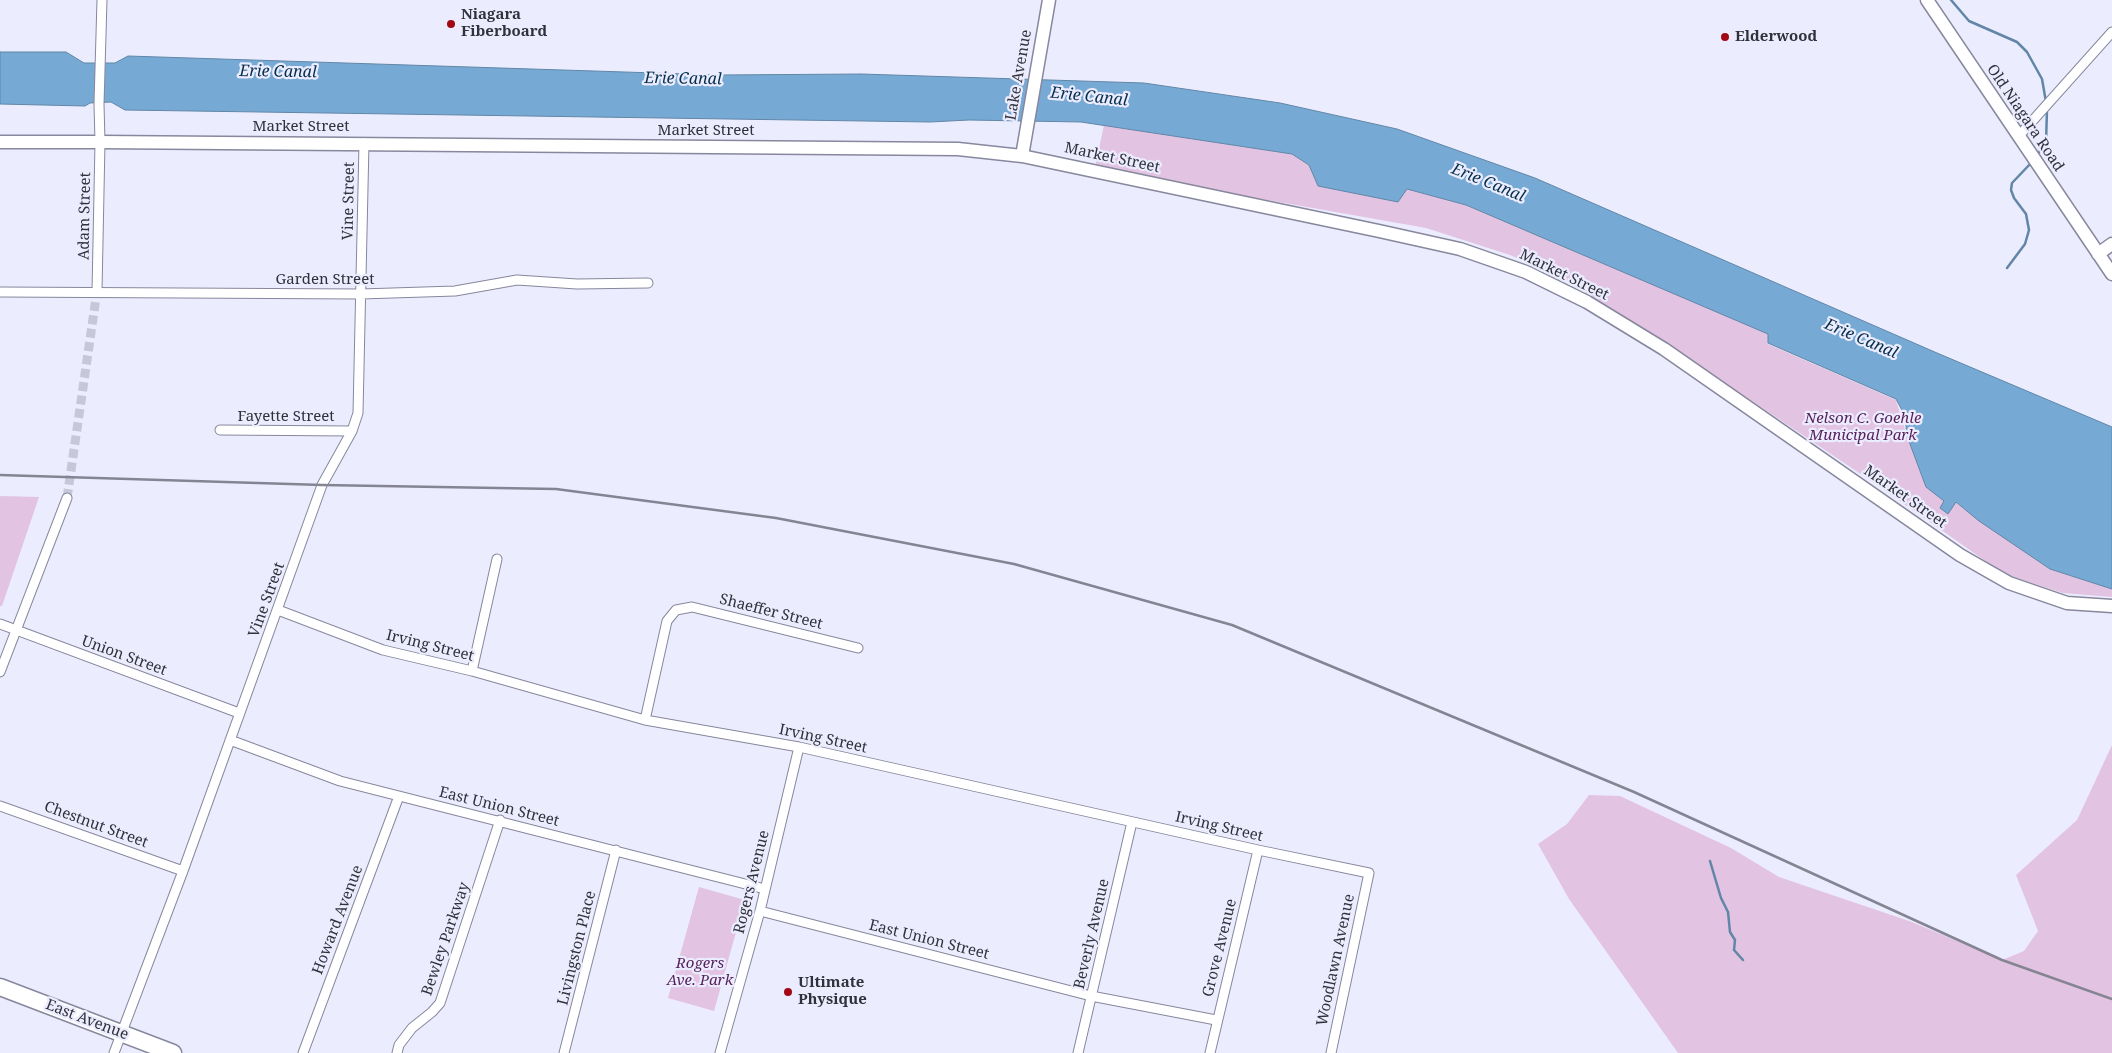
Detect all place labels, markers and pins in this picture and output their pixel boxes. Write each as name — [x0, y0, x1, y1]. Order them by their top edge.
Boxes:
place label: Niagara Fiberboard — [461, 6, 547, 41]
marker: Niagara Fiberboard — [445, 18, 457, 30]
place label: Elderwood — [1735, 28, 1817, 46]
marker: Elderwood — [1719, 31, 1731, 43]
place label: Ultimate Physique — [798, 974, 867, 1009]
marker: Ultimate Physique — [782, 986, 794, 998]

